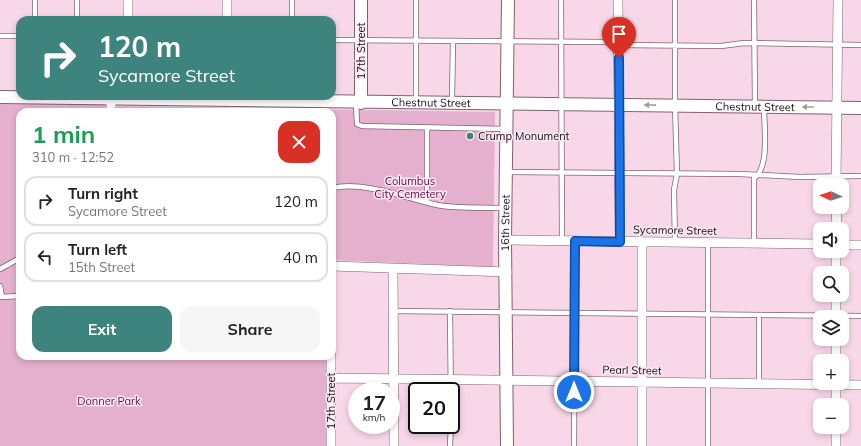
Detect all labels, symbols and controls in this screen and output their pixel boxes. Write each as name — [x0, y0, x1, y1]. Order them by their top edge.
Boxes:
pin — [602, 17, 636, 58]
street label: 17th Street — [354, 22, 368, 79]
icon: arrive — [608, 23, 630, 45]
text: 120 m — [98, 29, 181, 64]
icon: right — [32, 32, 84, 84]
text: Sycamore Street — [98, 64, 235, 87]
street label: Chestnut Street — [391, 95, 471, 110]
street label: Chestnut Street — [715, 99, 795, 114]
one-way arrow — [643, 102, 656, 108]
one-way arrow — [801, 104, 814, 110]
text: 1 min — [32, 119, 95, 149]
button: close — [278, 121, 320, 163]
place label: Crump Monument — [478, 129, 570, 143]
marker: Crump Monument — [465, 131, 475, 141]
text: 310 m · 12:52 — [32, 149, 114, 165]
park label: Columbus City Cemetery — [374, 174, 446, 201]
north arrow — [813, 178, 849, 214]
map controls — [813, 178, 849, 434]
text: Turn right — [68, 184, 138, 203]
icon: right — [34, 190, 56, 212]
text: 120 m — [274, 192, 318, 211]
street label: 16th Street — [498, 194, 513, 252]
text: Sycamore Street — [68, 203, 167, 219]
street label: Sycamore Street — [633, 222, 717, 238]
button: sound — [813, 222, 849, 258]
text: Turn left — [68, 240, 127, 259]
icon: left — [34, 246, 56, 268]
text: 40 m — [283, 248, 318, 267]
text: 15th Street — [68, 259, 135, 275]
button: search — [813, 266, 849, 302]
button: Exit — [32, 306, 172, 352]
button: Share — [180, 306, 320, 352]
button: layers — [813, 310, 849, 346]
button: + — [813, 354, 849, 390]
street label: Pearl Street — [602, 362, 662, 378]
position arrow — [553, 371, 595, 413]
street label: 17th Street — [324, 372, 338, 429]
speed limit sign: 20 — [408, 382, 460, 434]
text: 17 — [362, 390, 386, 415]
park label: Donner Park — [77, 394, 141, 408]
button: − — [813, 398, 849, 434]
text: km/h — [363, 411, 385, 424]

